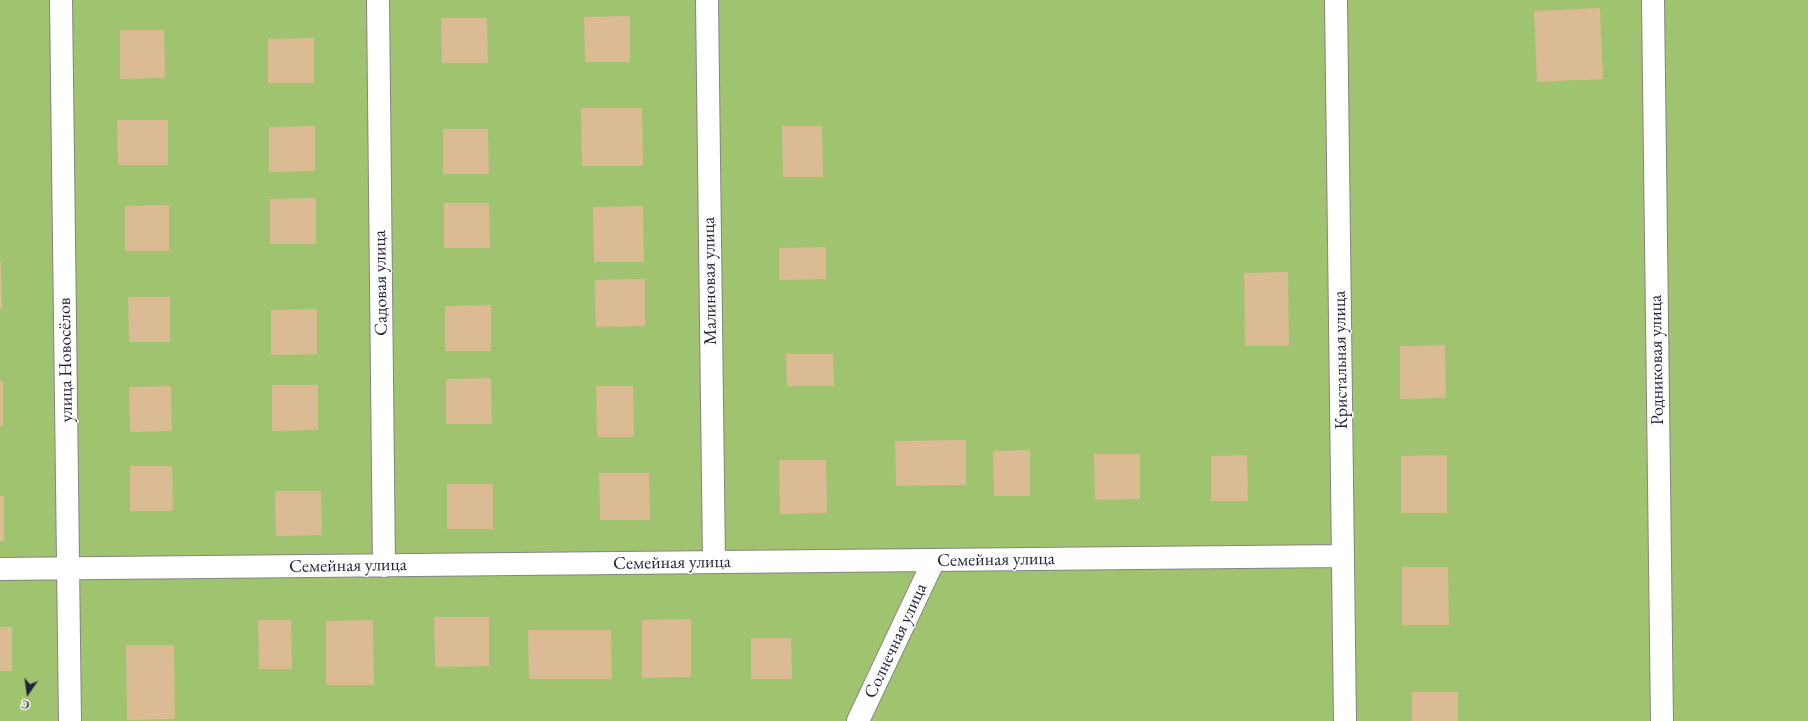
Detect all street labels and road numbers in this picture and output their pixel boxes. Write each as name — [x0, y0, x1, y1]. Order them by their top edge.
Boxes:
street label: Малиновая улица — [698, 217, 722, 345]
street label: Садовая улица — [369, 230, 393, 336]
street label: Кристальная улица — [1329, 291, 1353, 429]
street label: Родниковая улица — [1645, 295, 1669, 425]
street label: улица Новосёлов — [54, 297, 78, 423]
street label: Семейная улица — [937, 548, 1055, 572]
street label: Семейная улица — [613, 551, 731, 575]
street label: Семейная улица — [289, 554, 407, 578]
street label: Солнечная улица — [860, 580, 932, 702]

